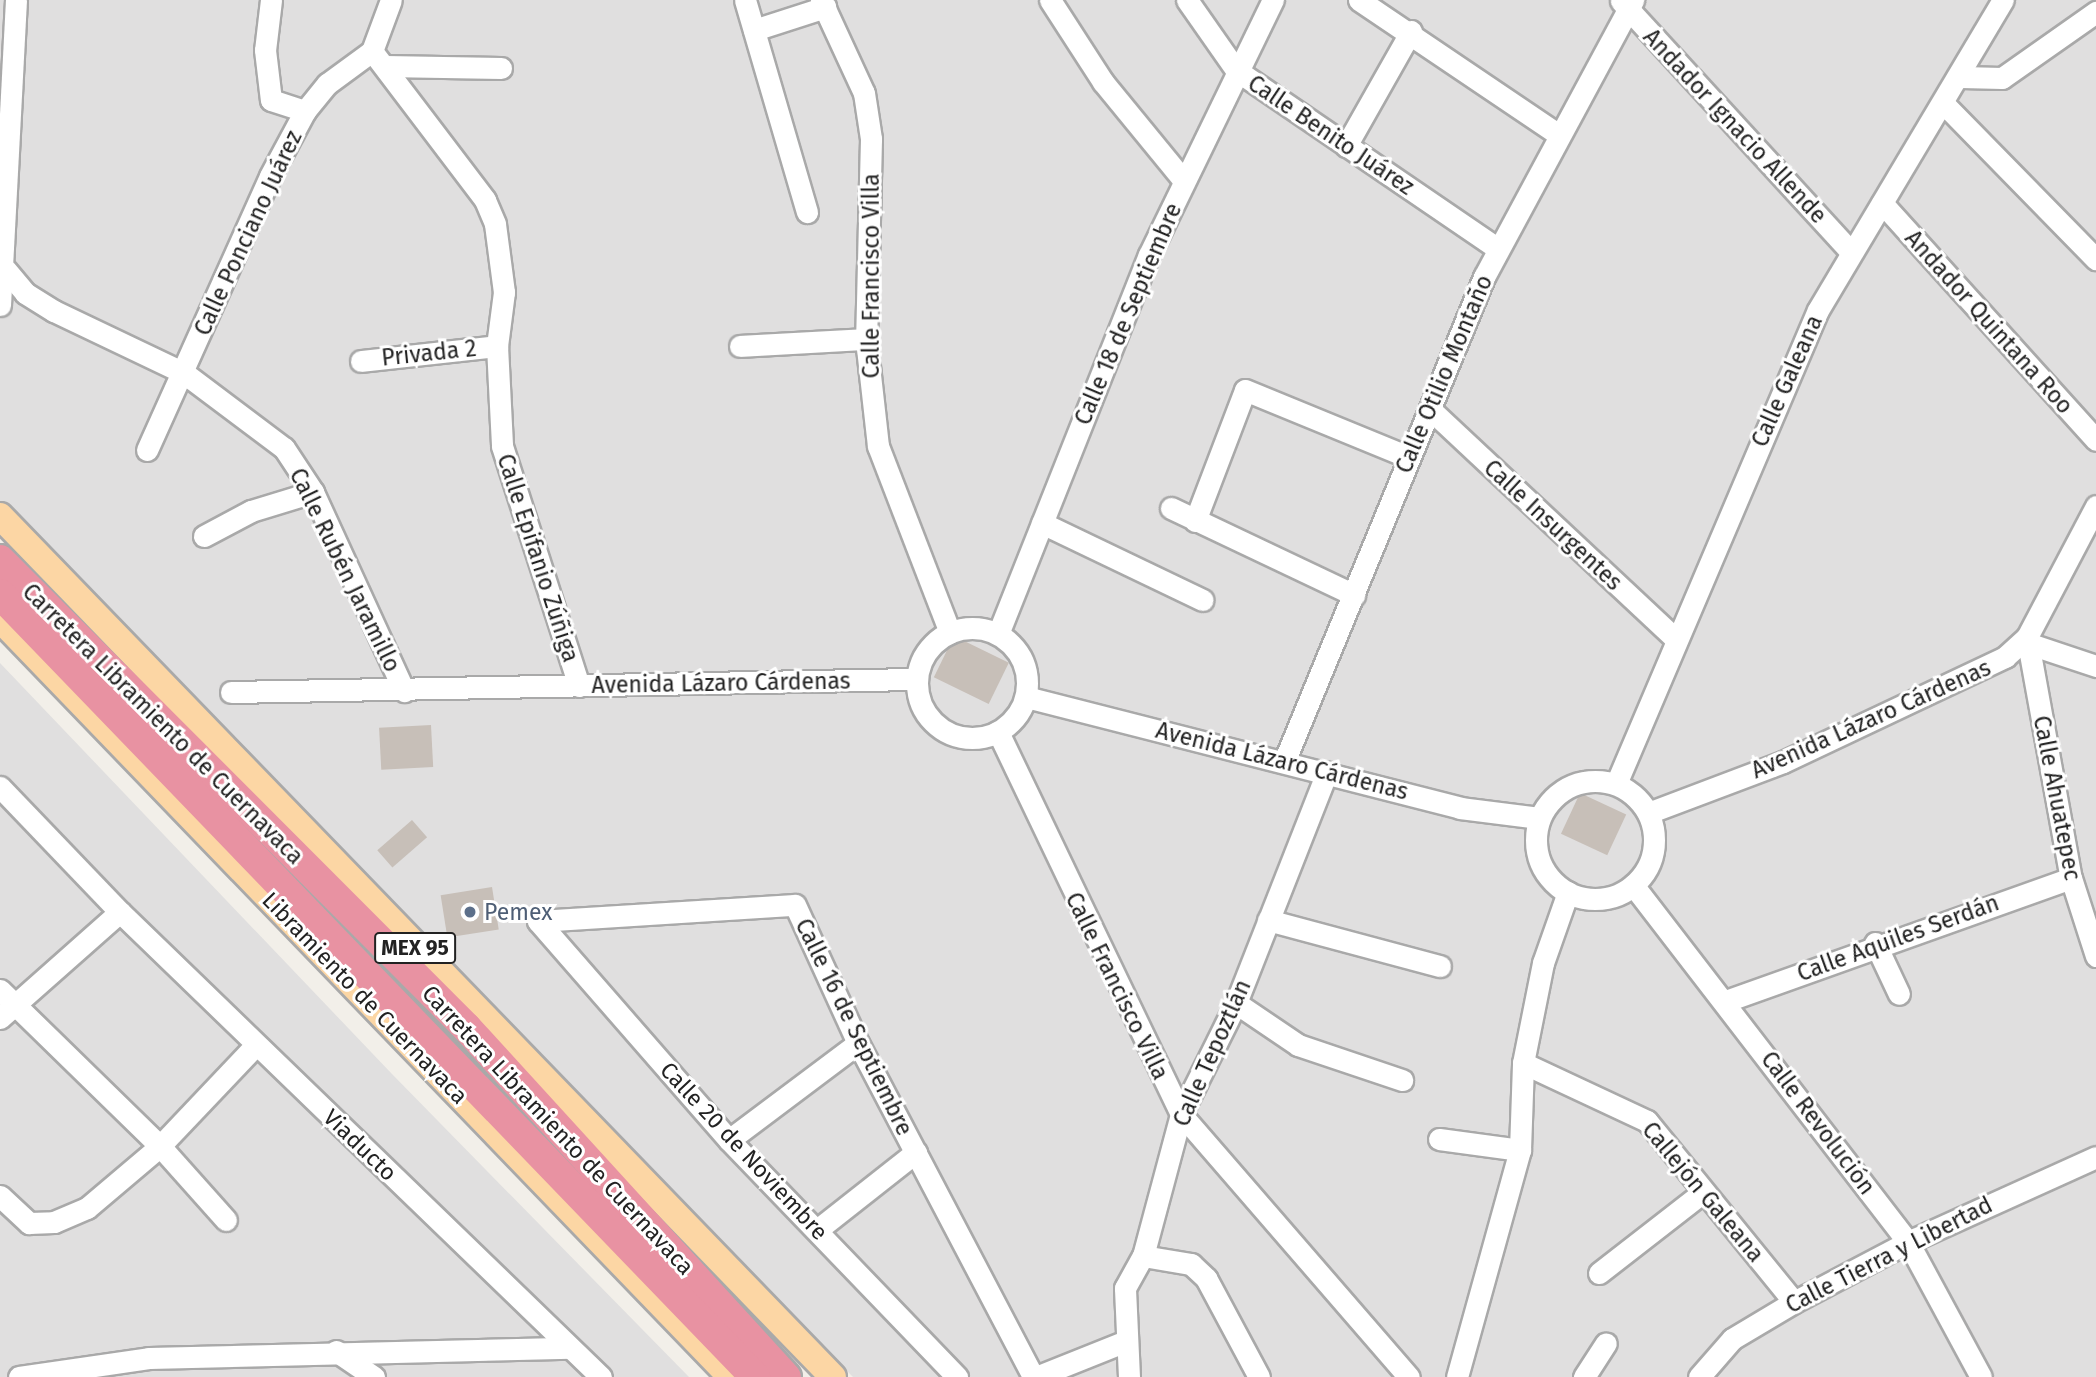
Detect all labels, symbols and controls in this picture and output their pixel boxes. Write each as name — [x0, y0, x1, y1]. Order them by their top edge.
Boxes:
street label: Andador Ignacio Allende — [1638, 23, 1832, 229]
street label: Calle Benito Juárez — [1243, 69, 1419, 201]
street label: Calle Ponciano Juárez — [188, 126, 308, 340]
street label: Calle Francisco Villa — [857, 174, 885, 378]
street label: Calle 18 de Septiembre — [1069, 199, 1187, 429]
street label: Andador Quintana Roo — [1899, 225, 2079, 419]
street label: Calle Otilio Montaño — [1390, 271, 1498, 477]
street label: Calle Galeana — [1746, 311, 1828, 451]
street label: Privada 2 — [380, 334, 478, 372]
street label: Calle Epifanio Zúñiga — [491, 450, 585, 666]
street label: Calle Insurgentes — [1478, 454, 1628, 596]
street label: Calle Rubén Jaramillo — [284, 464, 406, 676]
street label: Carretera Libramiento de Cuernavaca — [17, 578, 309, 870]
street label: Avenida Lázaro Cárdenas — [1747, 654, 1995, 784]
street label: Avenida Lázaro Cárdenas — [591, 667, 851, 699]
street label: Calle Ahuatepec — [2028, 713, 2086, 883]
street label: Avenida Lázaro Cárdenas — [1153, 716, 1411, 806]
street label: Libramiento de Cuernavaca — [256, 886, 474, 1110]
street label: Calle Francisco Villa — [1060, 888, 1174, 1084]
street label: Calle Aquiles Serdán — [1793, 889, 2003, 987]
place label: Pemex — [484, 898, 552, 926]
marker: Pemex — [462, 904, 478, 920]
street label: Calle 16 de Septiembre — [789, 914, 919, 1140]
road number: MEX 95 — [373, 930, 457, 965]
street label: Calle Tepoztlán — [1167, 975, 1257, 1131]
street label: Carretera Libramiento de Cuernavaca — [416, 979, 700, 1281]
street label: Calle Revolución — [1755, 1046, 1881, 1200]
street label: Calle 20 de Noviembre — [654, 1056, 834, 1246]
street label: Viaducto — [318, 1103, 402, 1187]
street label: Callejón Galeana — [1636, 1116, 1770, 1268]
street label: Calle Tierra y Libertad — [1781, 1191, 1997, 1319]

